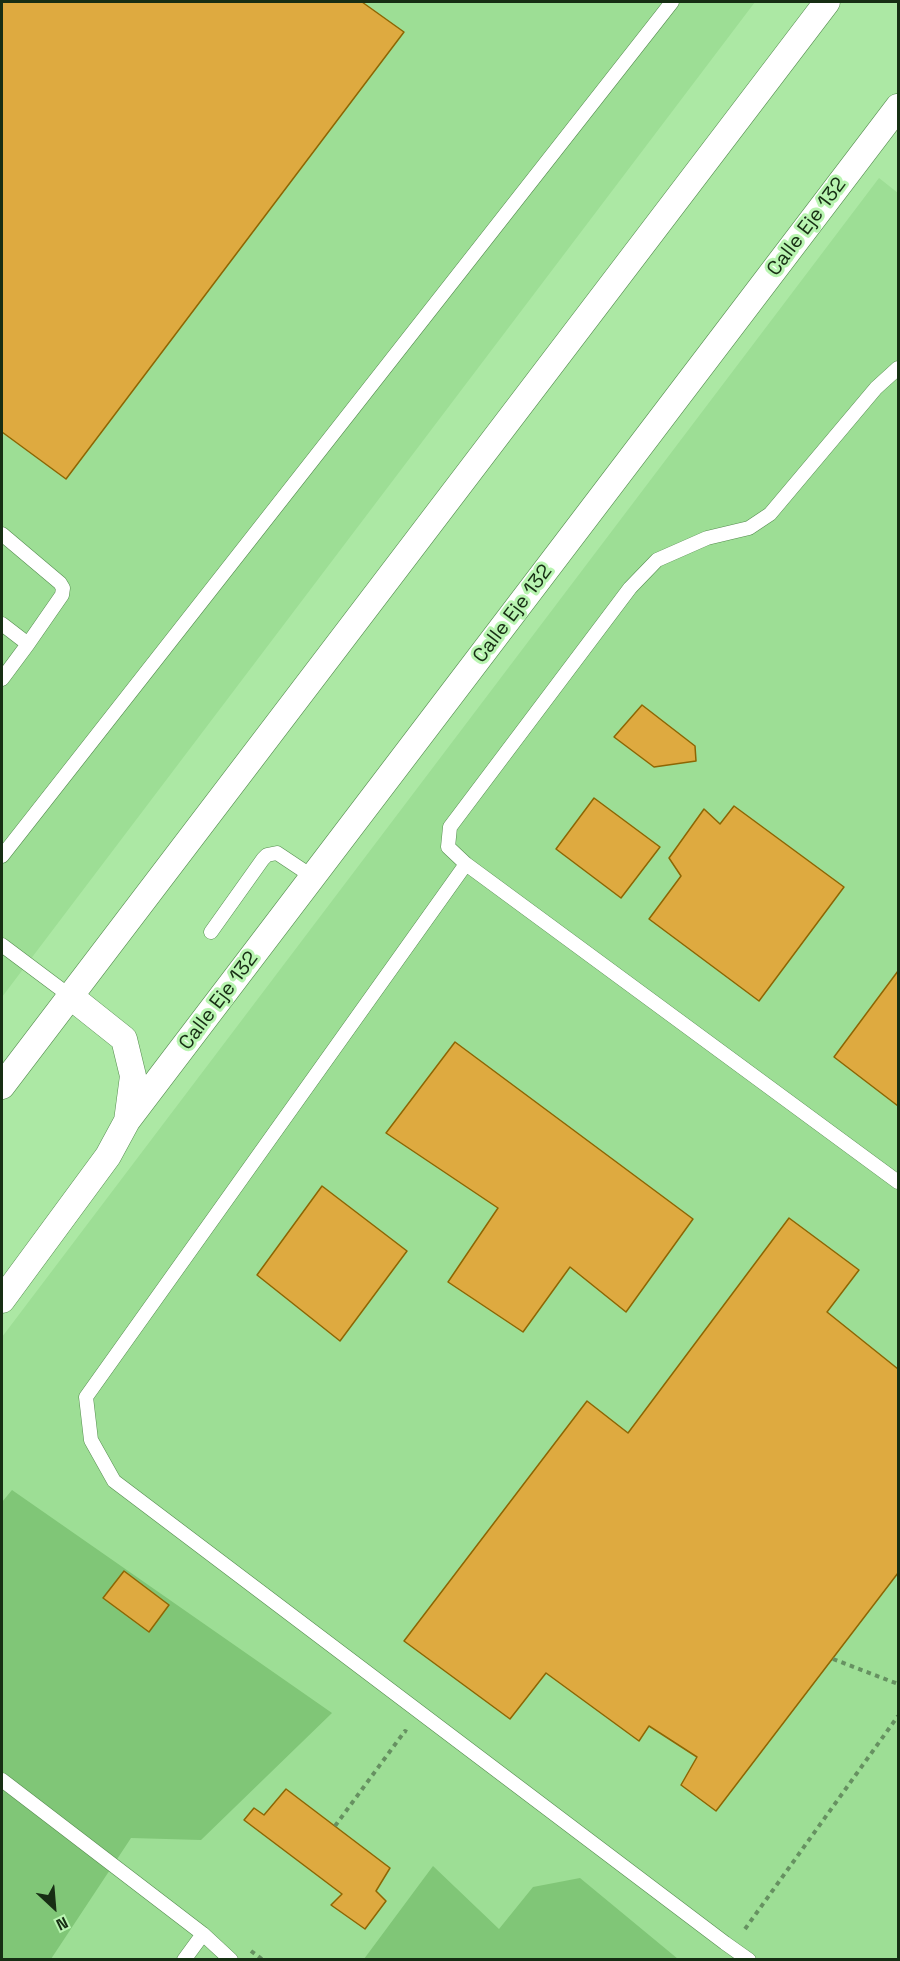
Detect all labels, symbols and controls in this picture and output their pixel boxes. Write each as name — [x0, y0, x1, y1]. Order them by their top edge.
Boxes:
street label: Calle Eje 132 — [762, 173, 852, 281]
street label: Calle Eje 132 — [468, 560, 558, 668]
street label: Calle Eje 132 — [174, 947, 264, 1055]
north arrow — [24, 1877, 84, 1937]
text: N — [53, 1912, 72, 1935]

